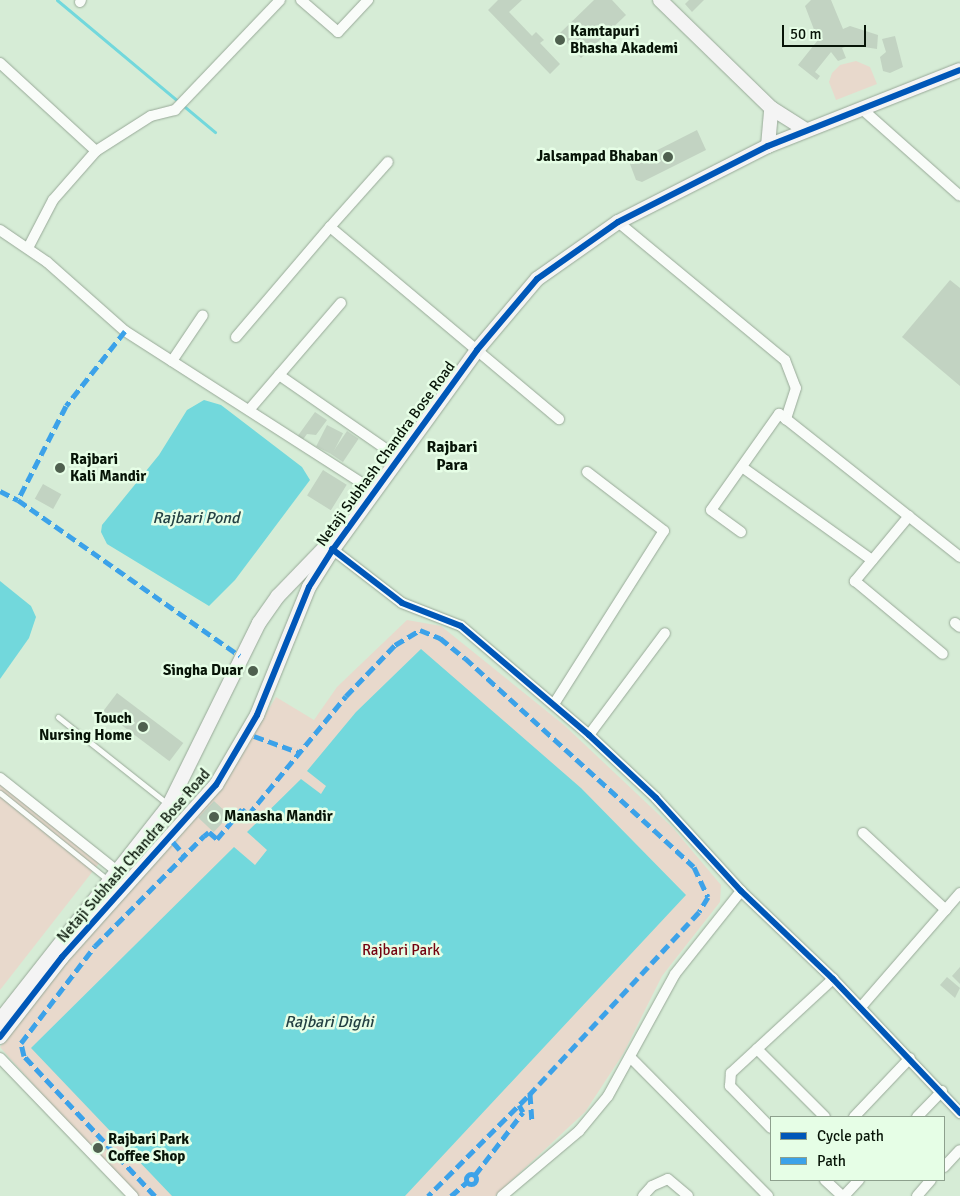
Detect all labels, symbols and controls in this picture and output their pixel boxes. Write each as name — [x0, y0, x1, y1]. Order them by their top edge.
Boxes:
scale bar — [785, 15, 869, 47]
place label: Kamtapuri Bhasha Akademi — [570, 22, 678, 57]
text: 50 m — [790, 25, 821, 43]
marker: Kamtapuri Bhasha Akademi — [554, 34, 566, 46]
place label: Jalsampad Bhaban — [536, 148, 658, 166]
marker: Jalsampad Bhaban — [662, 151, 674, 163]
street label: Netaji Subhash Chandra Bose Road — [313, 358, 459, 550]
district label: Rajbari Para — [426, 437, 478, 475]
place label: Rajbari Kali Mandir — [70, 450, 146, 485]
marker: Rajbari Kali Mandir — [54, 462, 66, 474]
water label: Rajbari Pond — [153, 508, 239, 528]
place label: Singha Duar — [163, 662, 243, 680]
marker: Singha Duar — [247, 665, 259, 677]
place label: Touch Nursing Home — [39, 709, 132, 744]
marker: Touch Nursing Home — [136, 720, 150, 734]
street label: Netaji Subhash Chandra Bose Road — [54, 766, 214, 946]
place label: Manasha Mandir — [224, 808, 333, 826]
marker: Manasha Mandir — [208, 811, 220, 823]
park label: Rajbari Park — [362, 942, 440, 960]
water label: Rajbari Dighi — [285, 1012, 373, 1032]
legend — [770, 1116, 945, 1181]
text: Cycle path — [817, 1127, 884, 1145]
place label: Rajbari Park Coffee Shop — [108, 1130, 189, 1165]
marker: Rajbari Park Coffee Shop — [92, 1142, 104, 1154]
text: Path — [817, 1152, 846, 1170]

